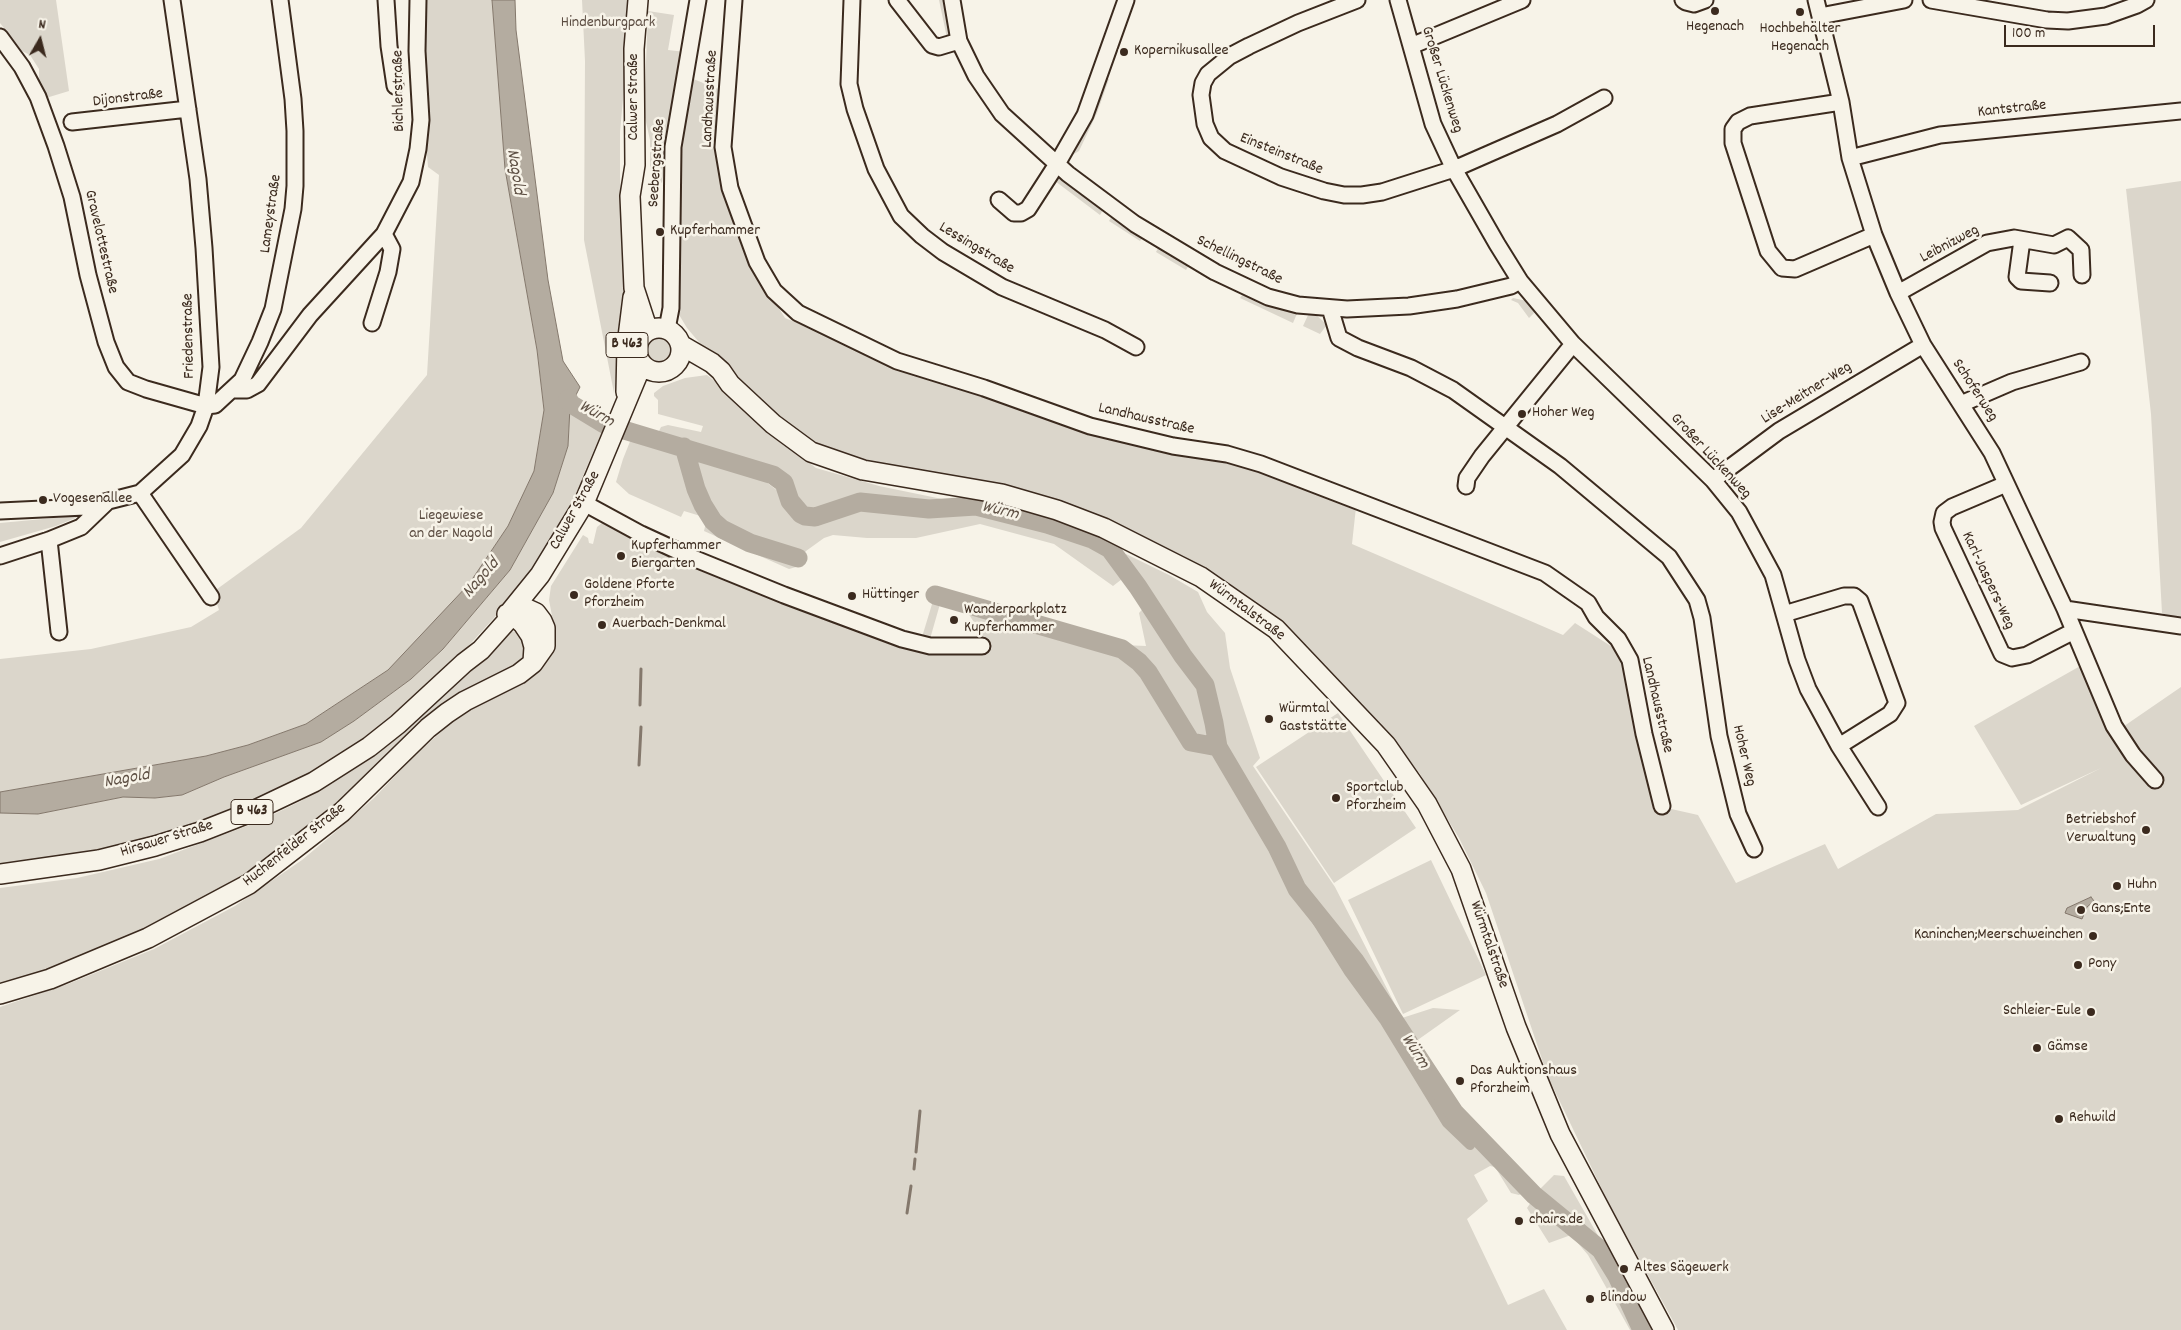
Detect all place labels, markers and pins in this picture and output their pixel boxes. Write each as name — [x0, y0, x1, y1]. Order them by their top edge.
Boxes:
marker: Hegenach — [1709, 5, 1721, 17]
marker: Hochbehälter Hegenach — [1794, 6, 1806, 18]
place label: Hegenach — [1686, 18, 1744, 38]
place label: Hochbehälter Hegenach — [1759, 20, 1841, 58]
place label: Kopernikusallee — [1134, 42, 1229, 62]
marker: Kopernikusallee — [1118, 46, 1130, 58]
place label: Kupferhammer — [670, 222, 760, 242]
marker: Kupferhammer — [654, 226, 666, 238]
place label: Hoher Weg — [1532, 404, 1595, 424]
marker: Hoher Weg — [1516, 408, 1528, 420]
place label: Vogesenallee — [53, 490, 132, 510]
marker: Vogesenallee — [37, 494, 49, 506]
place label: Kupferhammer Biergarten — [631, 537, 721, 575]
marker: Kupferhammer Biergarten — [615, 550, 627, 562]
place label: Goldene Pforte Pforzheim — [584, 576, 675, 614]
place label: Hüttinger — [862, 586, 919, 606]
marker: Goldene Pforte Pforzheim — [568, 589, 580, 601]
marker: Hüttinger — [846, 590, 858, 602]
place label: Wanderparkplatz Kupferhammer — [964, 601, 1067, 639]
marker: Wanderparkplatz Kupferhammer — [948, 614, 960, 626]
place label: Auerbach-Denkmal — [612, 615, 726, 635]
marker: Auerbach-Denkmal — [596, 619, 608, 631]
place label: Würmtal Gaststätte — [1279, 700, 1347, 738]
marker: Würmtal Gaststätte — [1263, 713, 1275, 725]
place label: Sportclub Pforzheim — [1346, 779, 1406, 817]
marker: Sportclub Pforzheim — [1330, 792, 1342, 804]
place label: Betriebshof Verwaltung — [2066, 811, 2136, 849]
marker: Betriebshof Verwaltung — [2140, 824, 2152, 836]
place label: Huhn — [2127, 876, 2157, 896]
marker: Huhn — [2111, 880, 2123, 892]
place label: Gans;Ente — [2091, 900, 2151, 920]
marker: Gans;Ente — [2075, 904, 2087, 916]
place label: Kaninchen;Meerschweinchen — [1914, 926, 2083, 946]
marker: Kaninchen;Meerschweinchen — [2087, 930, 2099, 942]
place label: Pony — [2088, 955, 2116, 975]
marker: Pony — [2072, 959, 2084, 971]
place label: Schleier-Eule — [2003, 1002, 2081, 1022]
marker: Schleier-Eule — [2085, 1006, 2097, 1018]
place label: Gämse — [2047, 1038, 2088, 1058]
marker: Gämse — [2031, 1042, 2043, 1054]
place label: Das Auktionshaus Pforzheim — [1470, 1062, 1577, 1100]
marker: Das Auktionshaus Pforzheim — [1454, 1075, 1466, 1087]
place label: Rehwild — [2069, 1109, 2116, 1129]
marker: Rehwild — [2053, 1113, 2065, 1125]
place label: chairs.de — [1529, 1211, 1583, 1231]
marker: chairs.de — [1513, 1215, 1525, 1227]
place label: Altes Sägewerk — [1634, 1259, 1729, 1279]
marker: Altes Sägewerk — [1618, 1263, 1630, 1275]
place label: Blindow — [1600, 1289, 1647, 1309]
marker: Blindow — [1584, 1293, 1596, 1305]

